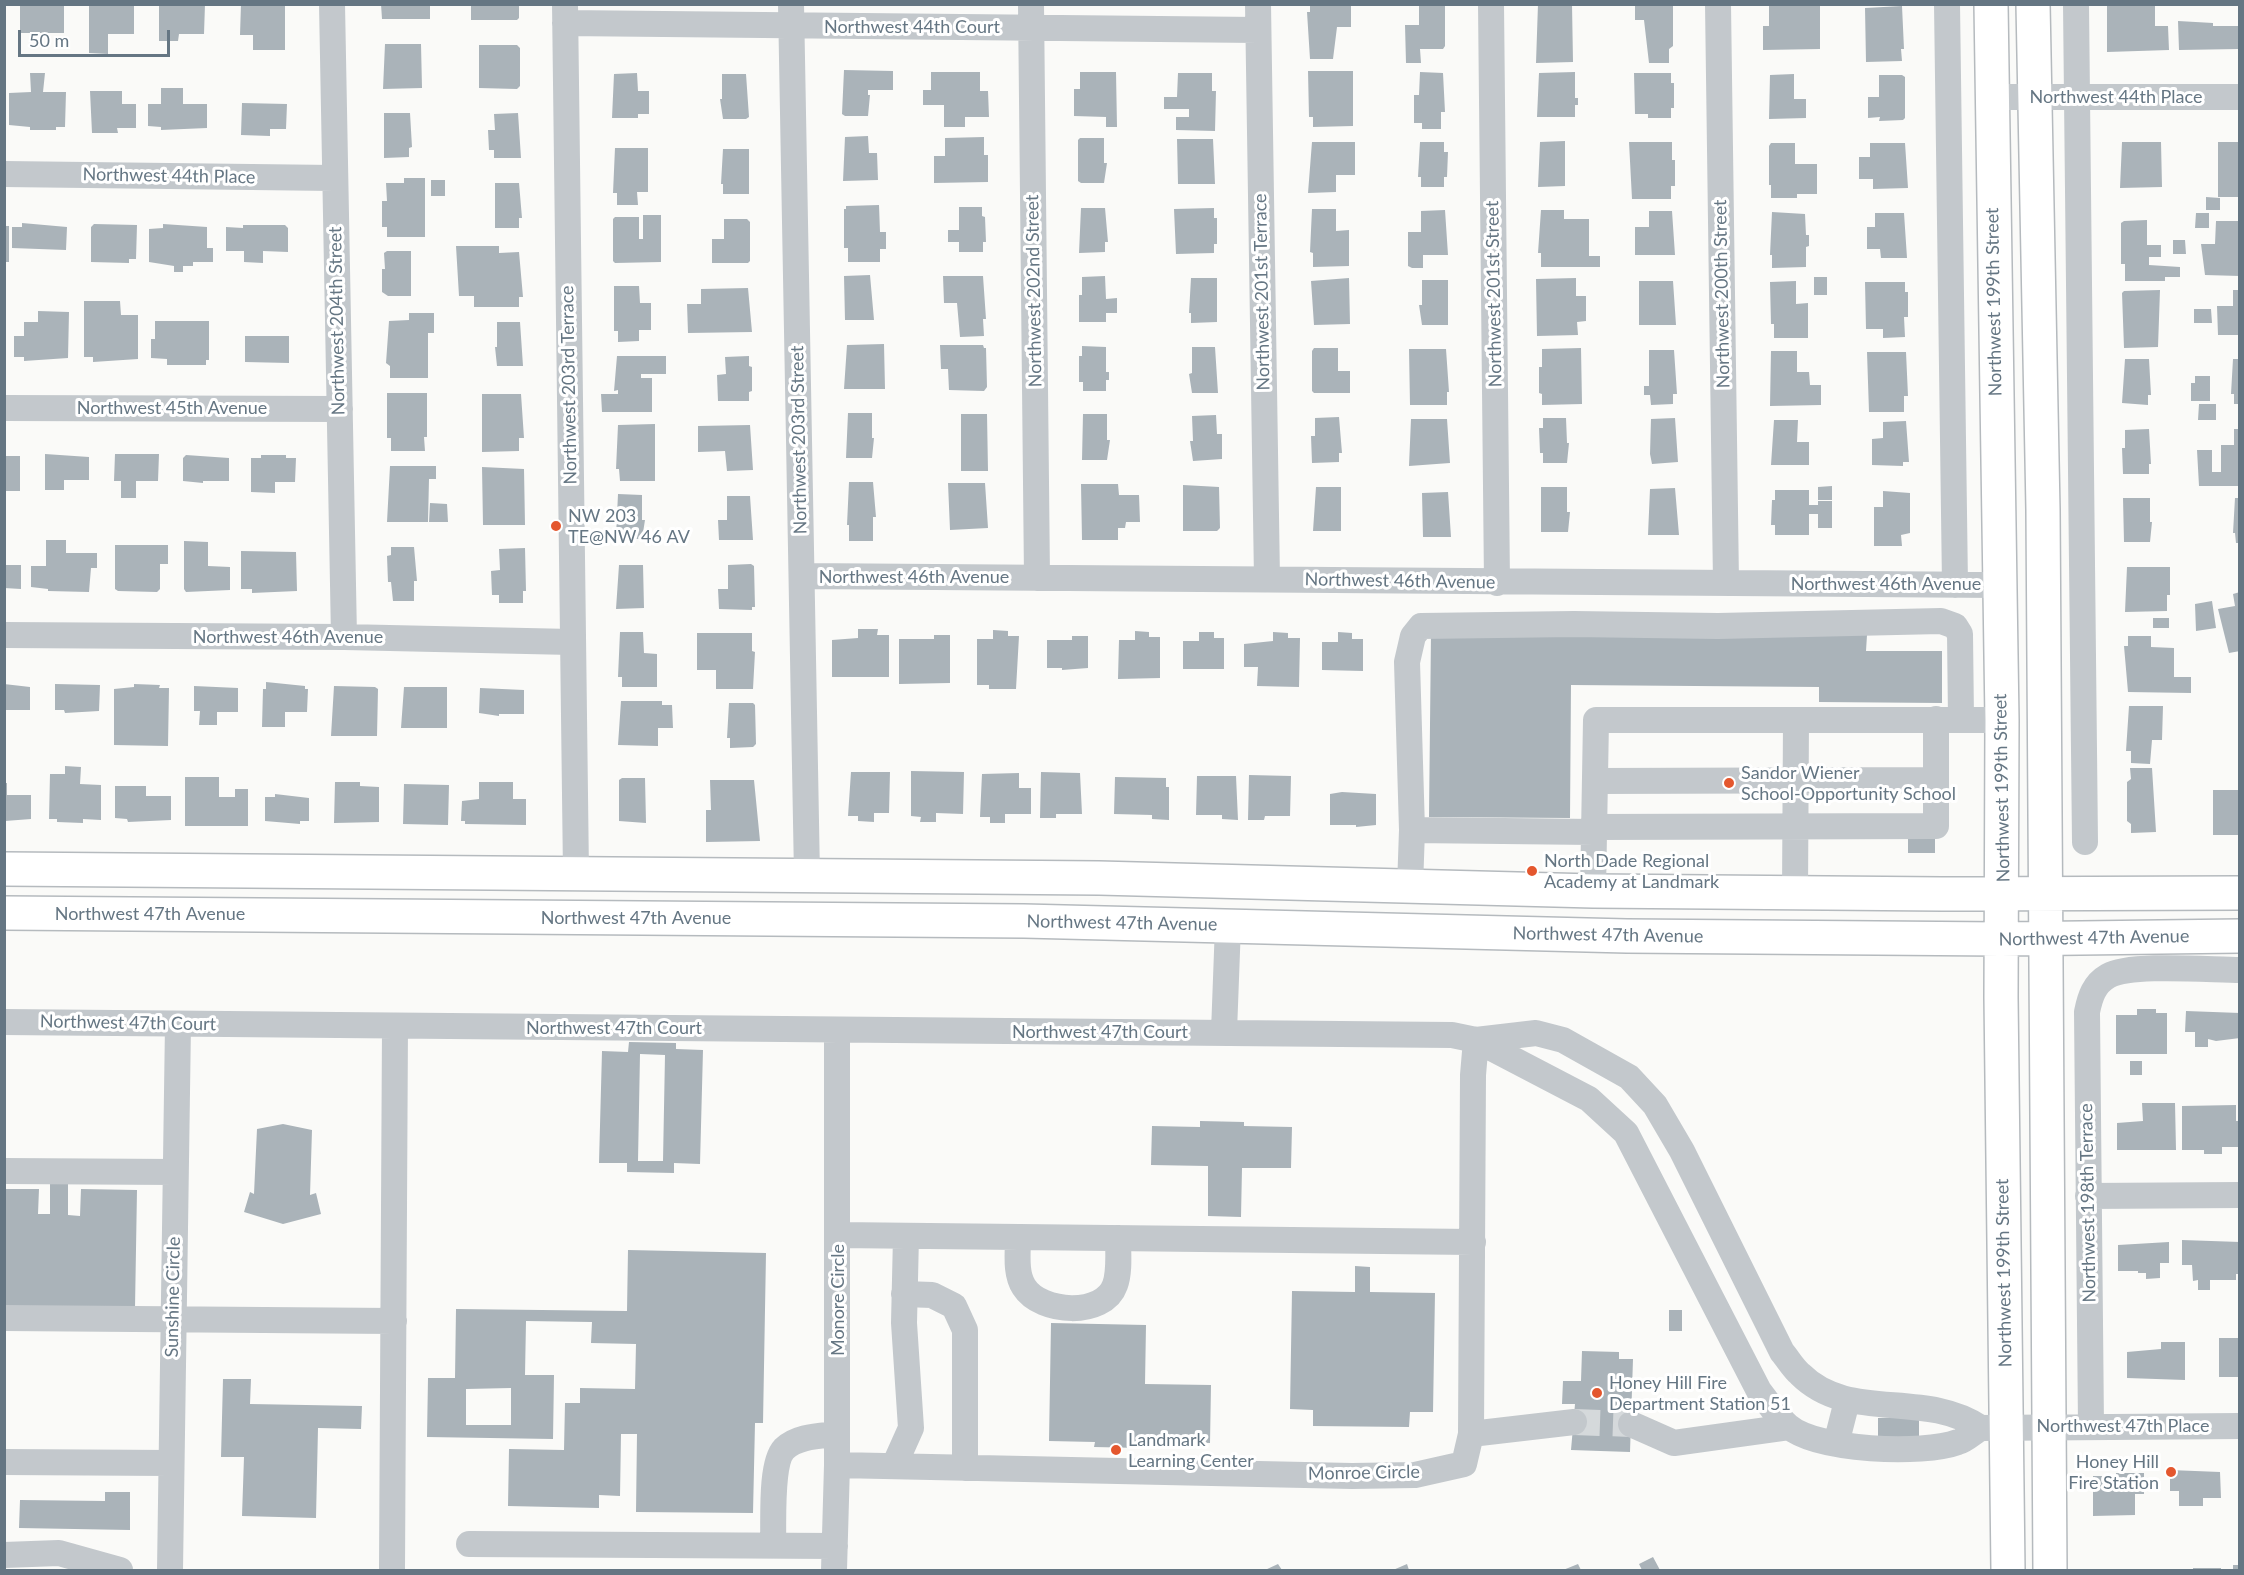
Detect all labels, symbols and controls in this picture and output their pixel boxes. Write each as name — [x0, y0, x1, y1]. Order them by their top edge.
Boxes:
street label: Northwest 44th Court — [824, 16, 1000, 38]
scale bar — [21, 18, 172, 56]
text: 50 m — [29, 29, 69, 51]
street label: Northwest 44th Place — [2030, 86, 2202, 108]
street label: Northwest 44th Place — [82, 164, 256, 188]
street label: Northwest 201st Terrace — [1249, 193, 1275, 391]
street label: Northwest 202nd Street — [1022, 195, 1046, 387]
street label: Northwest 200th Street — [1710, 199, 1734, 389]
street label: Northwest 201st Street — [1482, 201, 1506, 387]
street label: Northwest 199th Street — [1982, 207, 2006, 397]
street label: Northwest 204th Street — [325, 226, 349, 416]
street label: Northwest 203rd Terrace — [556, 285, 582, 485]
street label: Northwest 203rd Street — [787, 346, 811, 534]
street label: Northwest 45th Avenue — [77, 397, 267, 419]
place label: NW 203 TE@NW 46 AV — [568, 505, 690, 548]
marker: NW 203 TE@NW 46 AV — [549, 519, 563, 533]
street label: Northwest 46th Avenue — [819, 566, 1009, 588]
street label: Northwest 46th Avenue — [1305, 569, 1495, 593]
street label: Northwest 46th Avenue — [1791, 573, 1981, 595]
street label: Northwest 46th Avenue — [193, 626, 383, 648]
street label: Northwest 199th Street — [1990, 693, 2014, 883]
place label: Sandor Wiener School-Opportunity School — [1741, 762, 1956, 804]
marker: Sandor Wiener School-Opportunity School — [1722, 776, 1736, 790]
place label: North Dade Regional Academy at Landmark — [1544, 850, 1719, 892]
marker: North Dade Regional Academy at Landmark — [1525, 864, 1539, 878]
street label: Northwest 47th Avenue — [55, 903, 245, 925]
street label: Northwest 47th Avenue — [541, 907, 731, 929]
street label: Northwest 47th Avenue — [1027, 911, 1217, 935]
street label: Northwest 47th Avenue — [1513, 923, 1703, 947]
street label: Northwest 47th Avenue — [1999, 926, 2189, 950]
street label: Northwest 47th Court — [40, 1011, 216, 1035]
street label: Northwest 47th Court — [526, 1017, 702, 1039]
street label: Northwest 47th Court — [1012, 1021, 1188, 1043]
street label: Northwest 198th Terrace — [2075, 1103, 2101, 1303]
street label: Northwest 199th Street — [1992, 1178, 2016, 1368]
street label: Sunshine Circle — [161, 1236, 185, 1358]
street label: Monore Circle — [827, 1244, 849, 1356]
place label: Honey Hill Fire Department Station 51 — [1609, 1372, 1791, 1414]
marker: Honey Hill Fire Department Station 51 — [1590, 1386, 1604, 1400]
street label: Northwest 47th Place — [2037, 1415, 2209, 1437]
place label: Landmark Learning Center — [1128, 1429, 1254, 1472]
marker: Landmark Learning Center — [1109, 1443, 1123, 1457]
place label: Honey Hill Fire Station — [2068, 1451, 2159, 1494]
street label: Monroe Circle — [1308, 1461, 1420, 1485]
marker: Honey Hill Fire Station — [2164, 1465, 2178, 1479]

